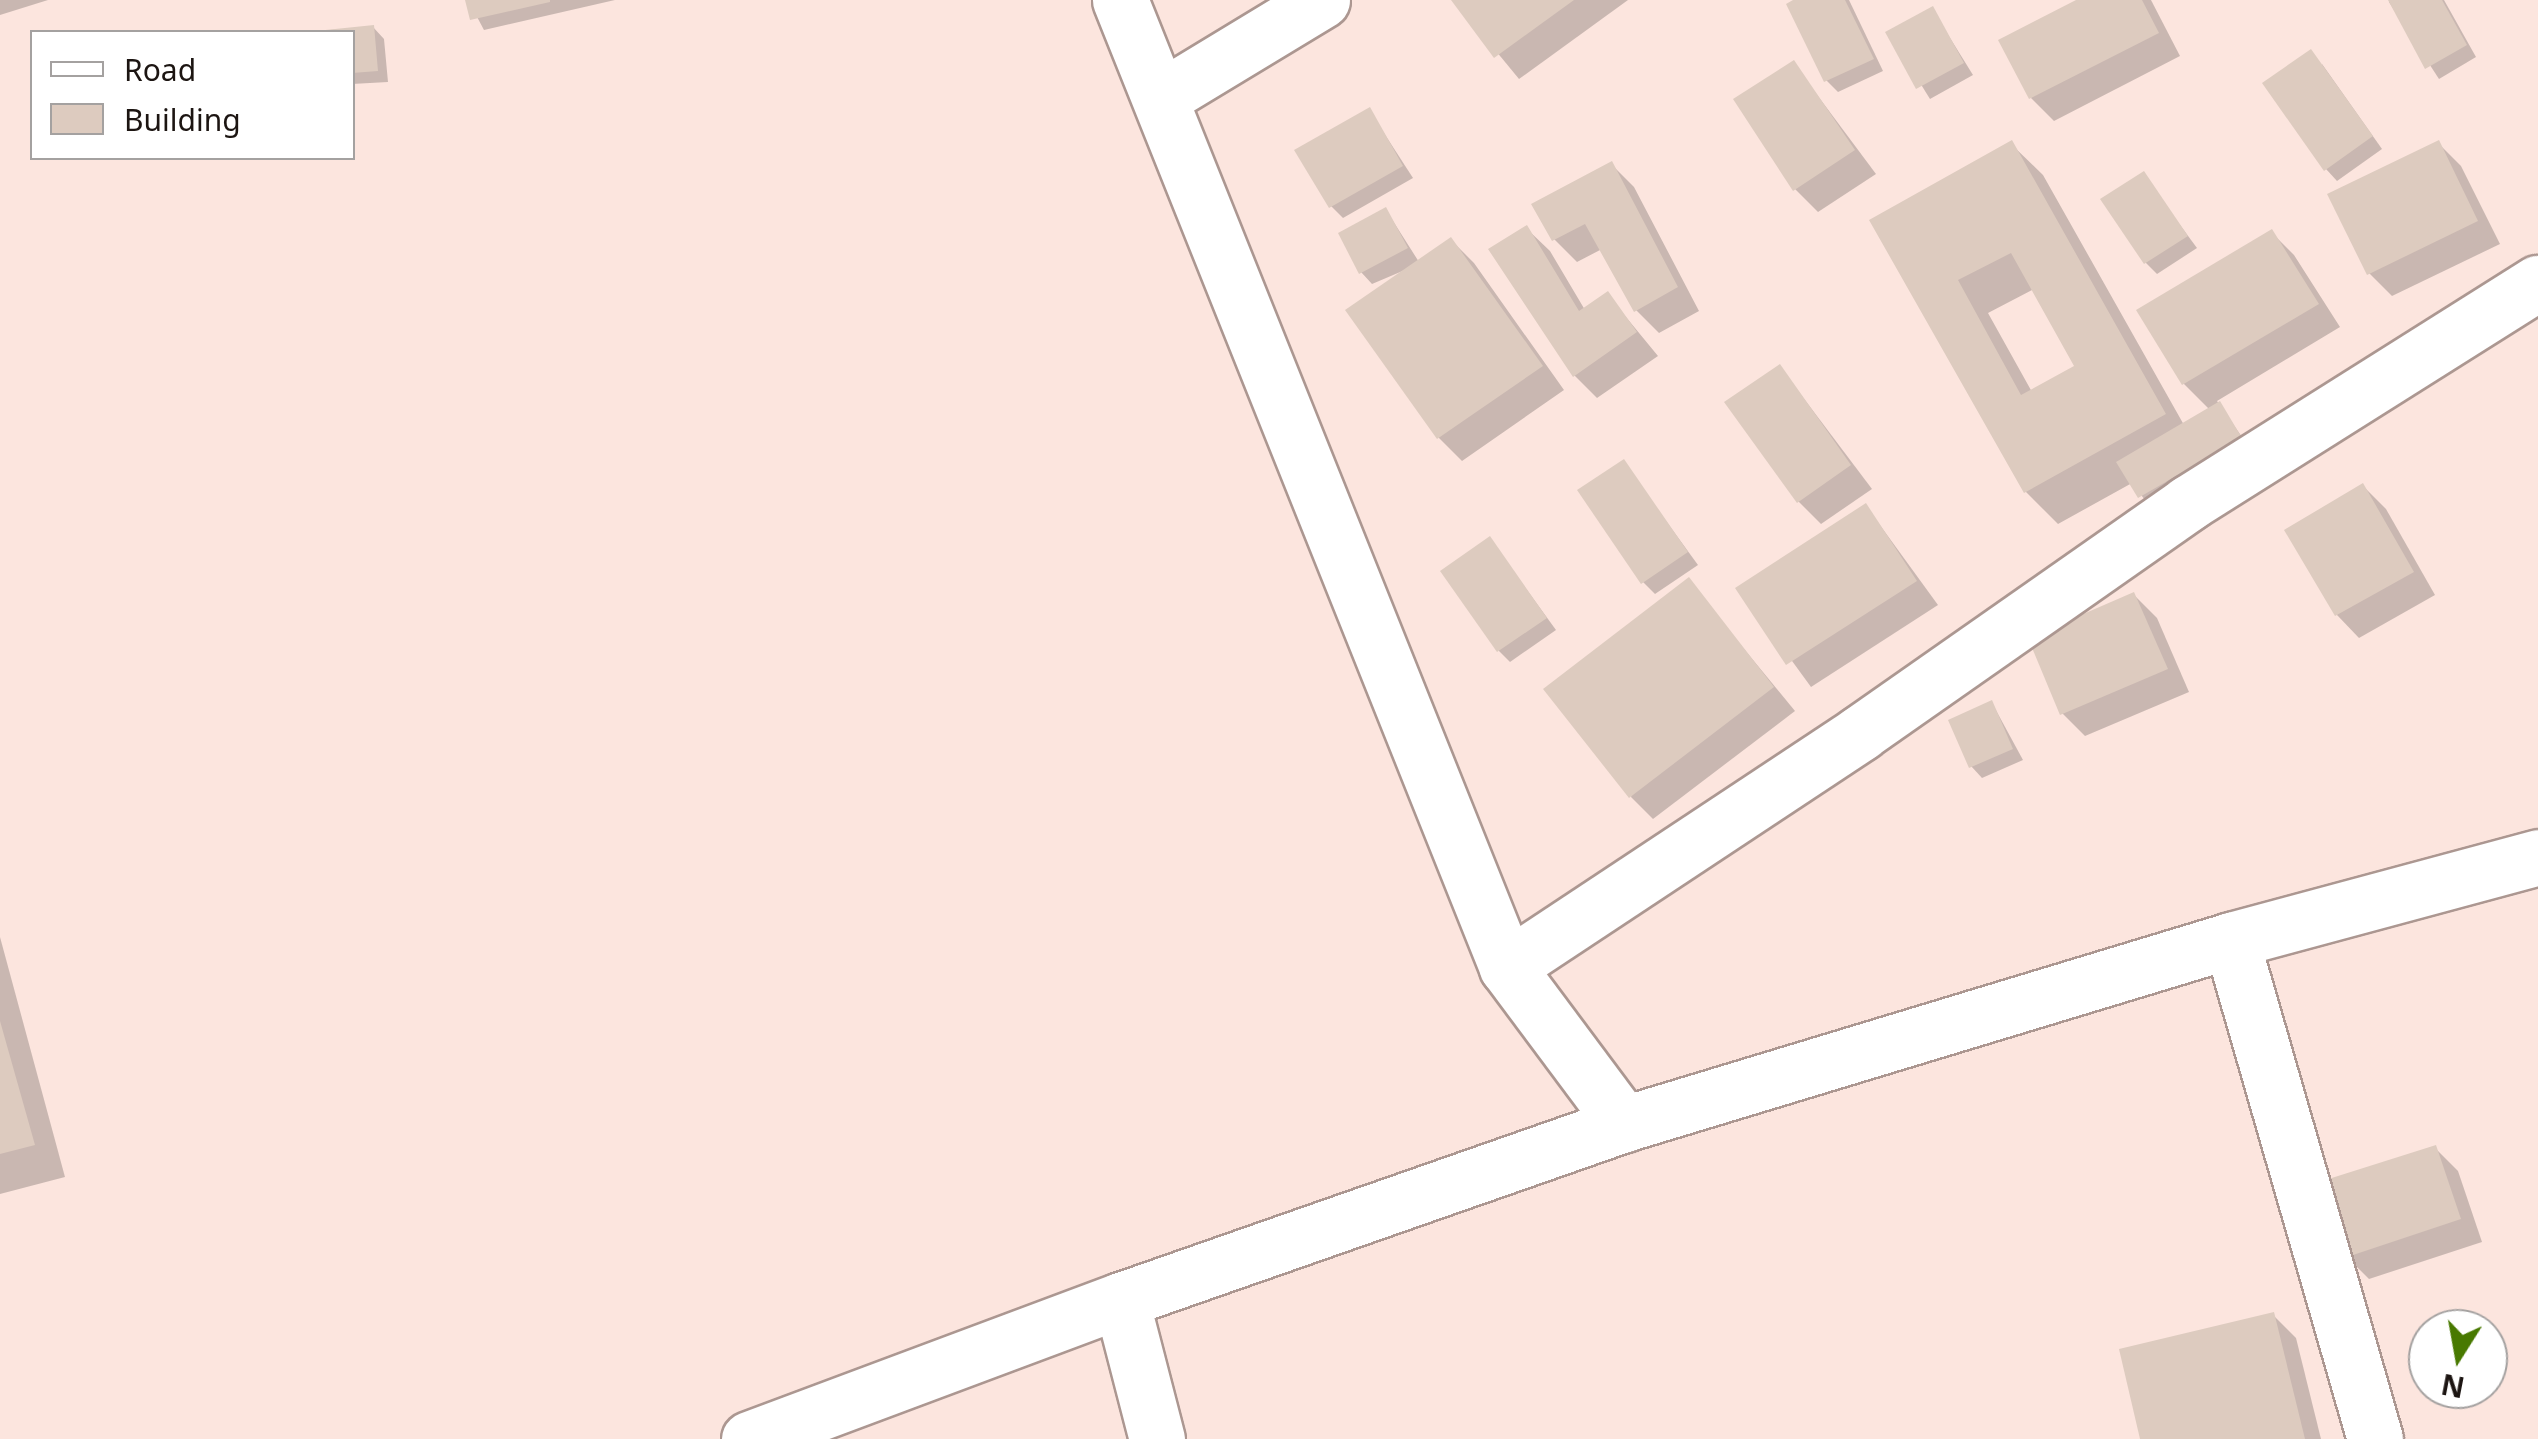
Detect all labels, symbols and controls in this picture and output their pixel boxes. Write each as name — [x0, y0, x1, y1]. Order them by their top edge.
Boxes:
legend — [30, 30, 355, 160]
text: Road — [124, 49, 196, 90]
text: Building — [124, 99, 241, 140]
north arrow — [2408, 1309, 2508, 1409]
text: N — [2438, 1366, 2467, 1407]

